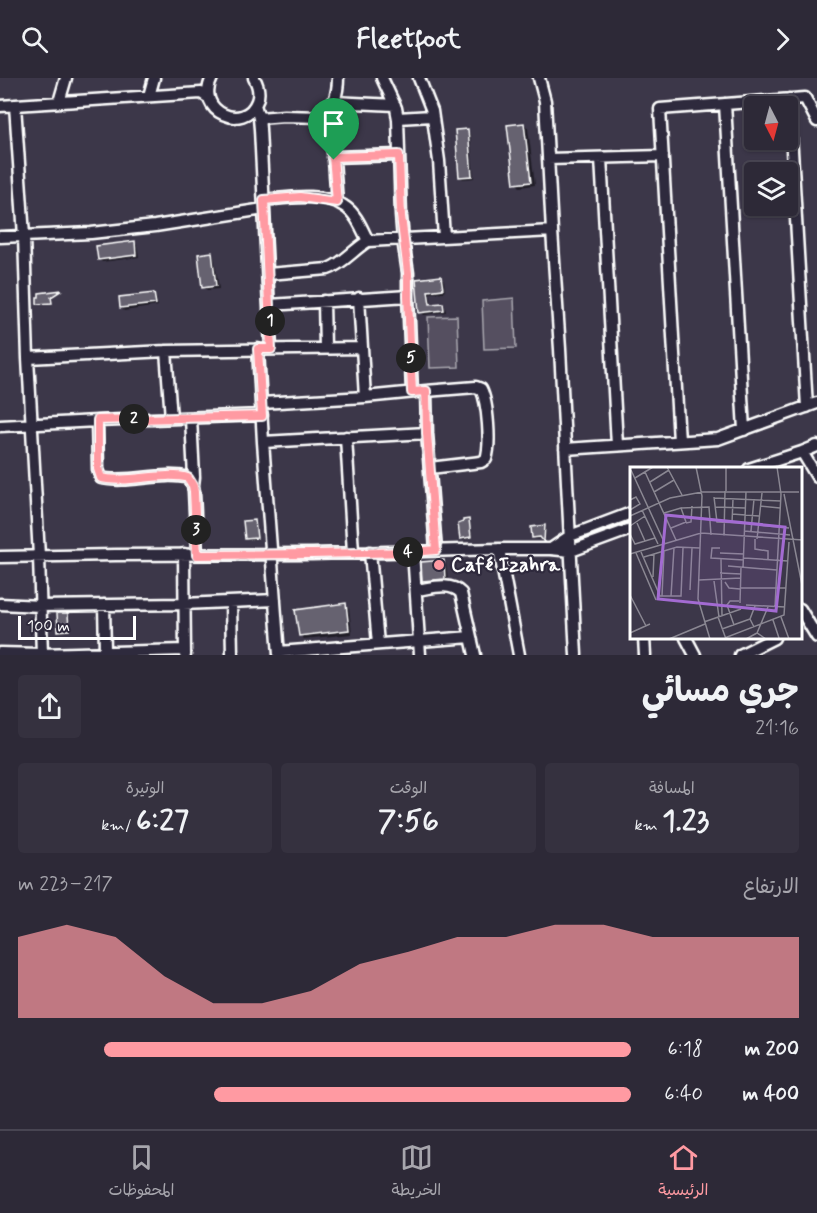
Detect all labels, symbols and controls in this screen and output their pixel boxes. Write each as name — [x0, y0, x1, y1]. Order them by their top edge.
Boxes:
text: Fleetfoot — [356, 22, 461, 57]
icon: search — [18, 23, 51, 56]
icon: forward — [766, 23, 799, 56]
north arrow — [744, 96, 798, 150]
map controls — [744, 96, 798, 216]
pin — [308, 98, 359, 160]
icon: arrive — [317, 107, 350, 140]
button: layers — [744, 162, 798, 216]
pin: 1 — [255, 306, 285, 336]
text: 1 — [266, 310, 274, 331]
pin: 5 — [396, 343, 426, 373]
text: 5 — [406, 347, 416, 368]
pin: 2 — [119, 404, 149, 434]
text: 2 — [130, 408, 138, 429]
inset map — [630, 467, 802, 640]
pin: 3 — [181, 515, 211, 545]
text: 3 — [192, 519, 200, 540]
pin: 4 — [393, 537, 423, 567]
text: 4 — [403, 541, 413, 562]
place label: Café Izahra — [451, 552, 561, 579]
marker: Café Izahra — [432, 558, 446, 572]
scale bar — [18, 613, 136, 640]
text: 100 m — [27, 616, 70, 637]
text: جري مسائي — [642, 670, 799, 714]
button: share — [18, 675, 81, 738]
text: 21:16 — [755, 715, 799, 742]
text: الوتيرة — [126, 778, 164, 799]
text: الوقت — [390, 778, 427, 799]
text: المسافة — [649, 778, 695, 799]
text: 6:27 — [136, 802, 189, 841]
text: 7:56 — [378, 802, 439, 841]
text: 1.23 — [662, 802, 709, 841]
text: /km — [101, 815, 136, 836]
text: km — [634, 815, 662, 836]
text: 217–223 m — [18, 871, 113, 898]
text: الارتفاع — [743, 874, 799, 901]
text: 6:18 — [668, 1036, 703, 1063]
text: 200 m — [744, 1036, 799, 1063]
text: 6:40 — [664, 1081, 703, 1108]
text: 400 m — [743, 1081, 799, 1108]
tab: المحفوظات — [109, 1141, 174, 1204]
tab: الخريطة — [391, 1141, 441, 1204]
tab: الرئيسية — [658, 1141, 709, 1204]

